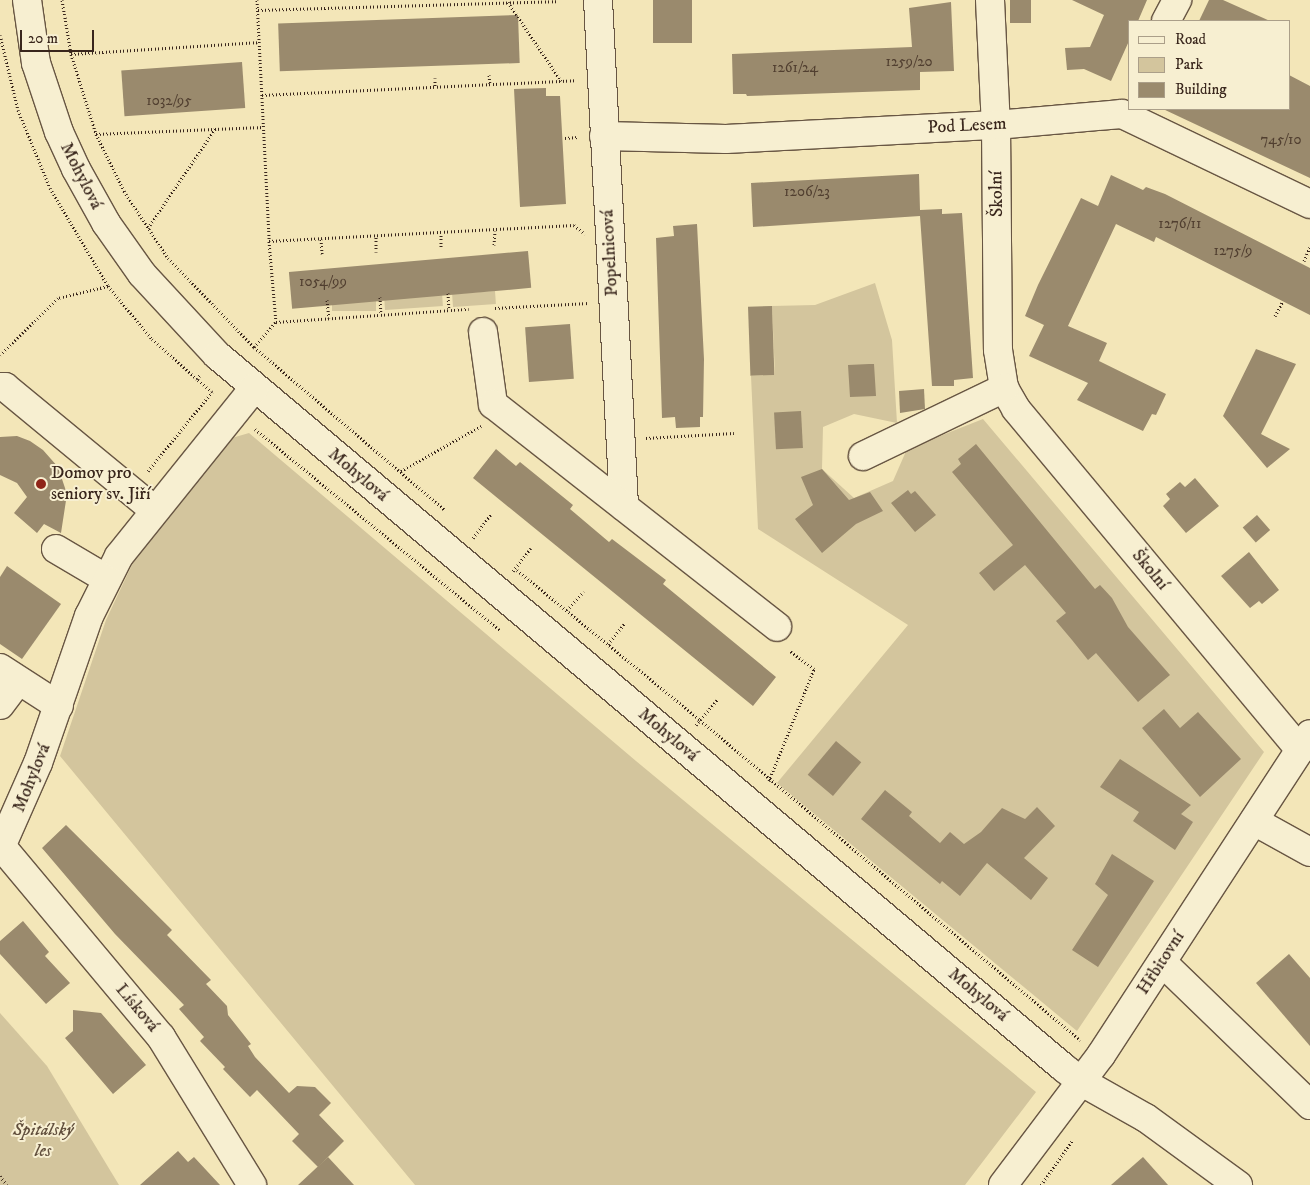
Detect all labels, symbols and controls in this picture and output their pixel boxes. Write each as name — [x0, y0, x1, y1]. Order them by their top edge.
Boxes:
scale bar — [22, 20, 96, 52]
legend — [1128, 20, 1290, 110]
text: 20 m — [28, 29, 58, 48]
text: Road — [1175, 30, 1206, 49]
house number: 1259/20 — [885, 53, 933, 71]
text: Park — [1175, 55, 1203, 74]
house number: 1261/24 — [772, 59, 818, 77]
text: Building — [1175, 80, 1227, 99]
house number: 1032/95 — [146, 92, 192, 110]
street label: Pod Lesem — [927, 113, 1007, 139]
house number: 745/10 — [1261, 131, 1301, 149]
street label: Mohylová — [55, 139, 107, 213]
street label: Školní — [986, 171, 1008, 217]
house number: 1206/23 — [784, 183, 830, 201]
street label: Popelnicová — [597, 209, 623, 297]
house number: 1276/11 — [1158, 215, 1202, 233]
house number: 1275/9 — [1213, 242, 1253, 260]
house number: 1054/99 — [299, 273, 347, 291]
street label: Mohylová — [323, 444, 393, 506]
place label: Domov pro seniory sv. Jiří — [51, 463, 151, 506]
marker: Domov pro seniory sv. Jiří — [35, 478, 47, 490]
street label: Školní — [1127, 545, 1173, 595]
street label: Mohylová — [633, 704, 703, 766]
street label: Mohylová — [8, 741, 56, 815]
street label: Hřbitovní — [1133, 927, 1189, 999]
street label: Mohylová — [943, 964, 1013, 1026]
street label: Lísková — [111, 979, 163, 1037]
park label: Špitálský les — [13, 1120, 73, 1162]

